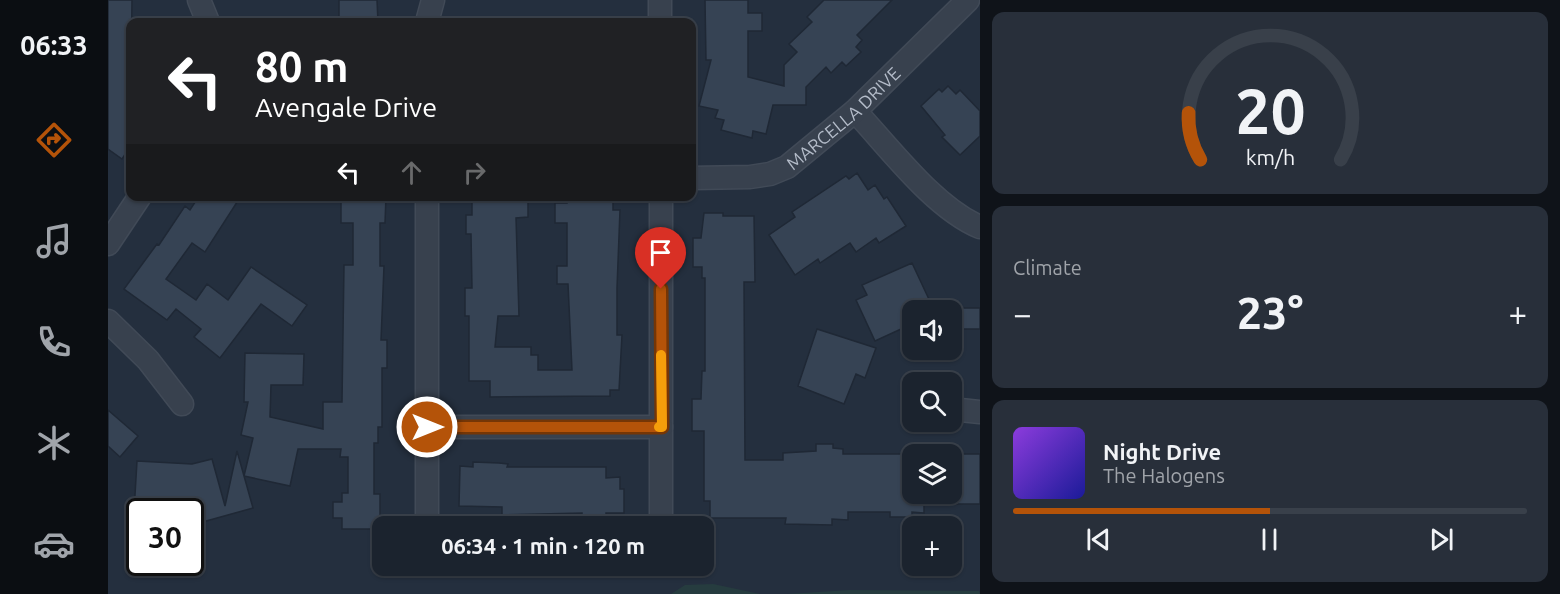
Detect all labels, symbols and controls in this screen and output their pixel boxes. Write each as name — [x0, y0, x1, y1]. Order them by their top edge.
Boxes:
text: 06:33 — [20, 30, 88, 60]
icon: left — [156, 42, 234, 120]
text: 80 m — [255, 43, 349, 90]
street label: MARCELLA DRIVE — [782, 63, 904, 173]
text: 20 — [1235, 76, 1305, 146]
text: Avengale Drive — [255, 92, 437, 122]
icon: directions — [33, 119, 75, 161]
text: km/h — [1245, 145, 1295, 169]
icon: left — [332, 156, 365, 189]
icon: ahead — [395, 156, 428, 189]
icon: right — [458, 156, 491, 189]
icon: music — [33, 220, 75, 262]
pin — [635, 227, 686, 289]
icon: arrive — [644, 236, 677, 269]
text: Climate — [1013, 256, 1082, 279]
text: 23° — [1237, 287, 1303, 338]
text: − — [1013, 295, 1032, 332]
text: + — [1508, 295, 1527, 332]
map controls — [902, 300, 962, 576]
button: sound — [902, 300, 962, 360]
icon: phone — [33, 321, 75, 363]
button: search — [902, 372, 962, 432]
position arrow — [395, 395, 459, 459]
icon: climate — [33, 422, 75, 464]
text: Night Drive — [1103, 439, 1221, 464]
button: layers — [902, 444, 962, 504]
text: The Halogens — [1103, 464, 1225, 487]
speed limit sign: 30 — [126, 498, 204, 576]
button: + — [902, 516, 962, 576]
icon: car — [33, 523, 75, 565]
icon: previous — [1082, 523, 1115, 556]
icon: pause — [1253, 523, 1286, 556]
icon: next — [1425, 523, 1458, 556]
text: 06:34 · 1 min · 120 m — [441, 533, 645, 558]

